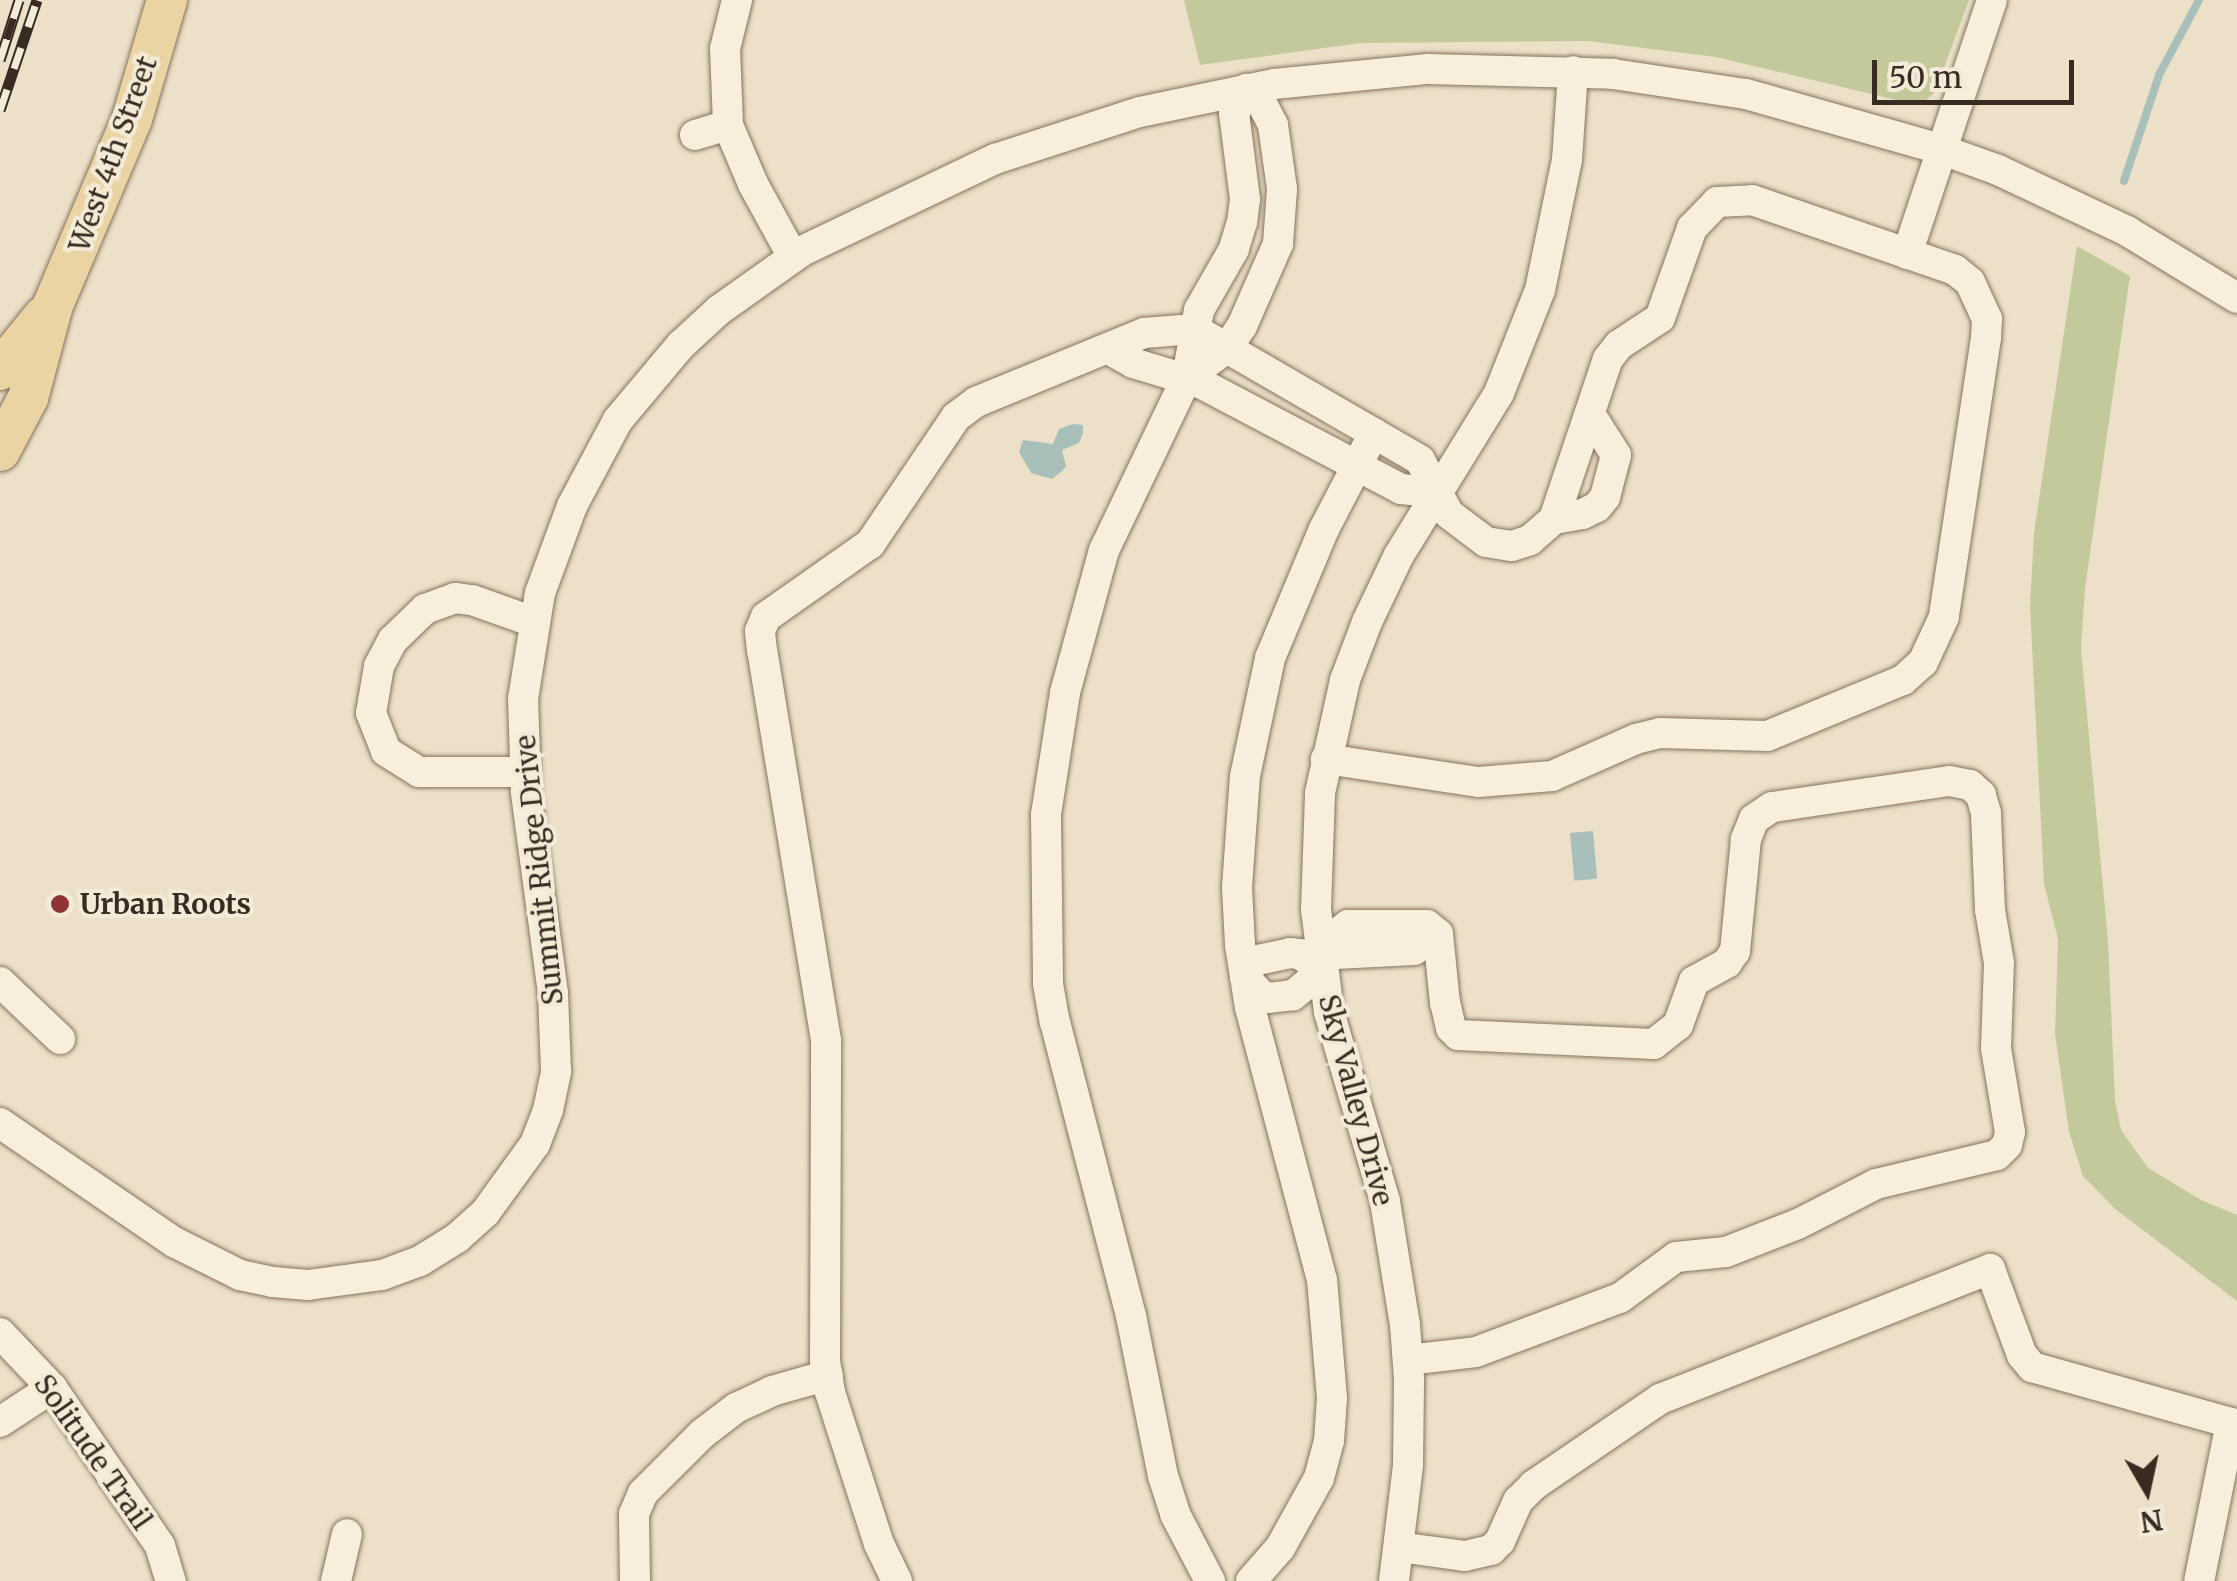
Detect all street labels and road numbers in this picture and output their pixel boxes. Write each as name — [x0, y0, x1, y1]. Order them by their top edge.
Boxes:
street label: West 4th Street — [62, 52, 164, 256]
street label: Summit Ridge Drive — [508, 733, 570, 1007]
street label: Sky Valley Drive — [1312, 991, 1400, 1209]
street label: Solitude Trail — [27, 1368, 159, 1536]

